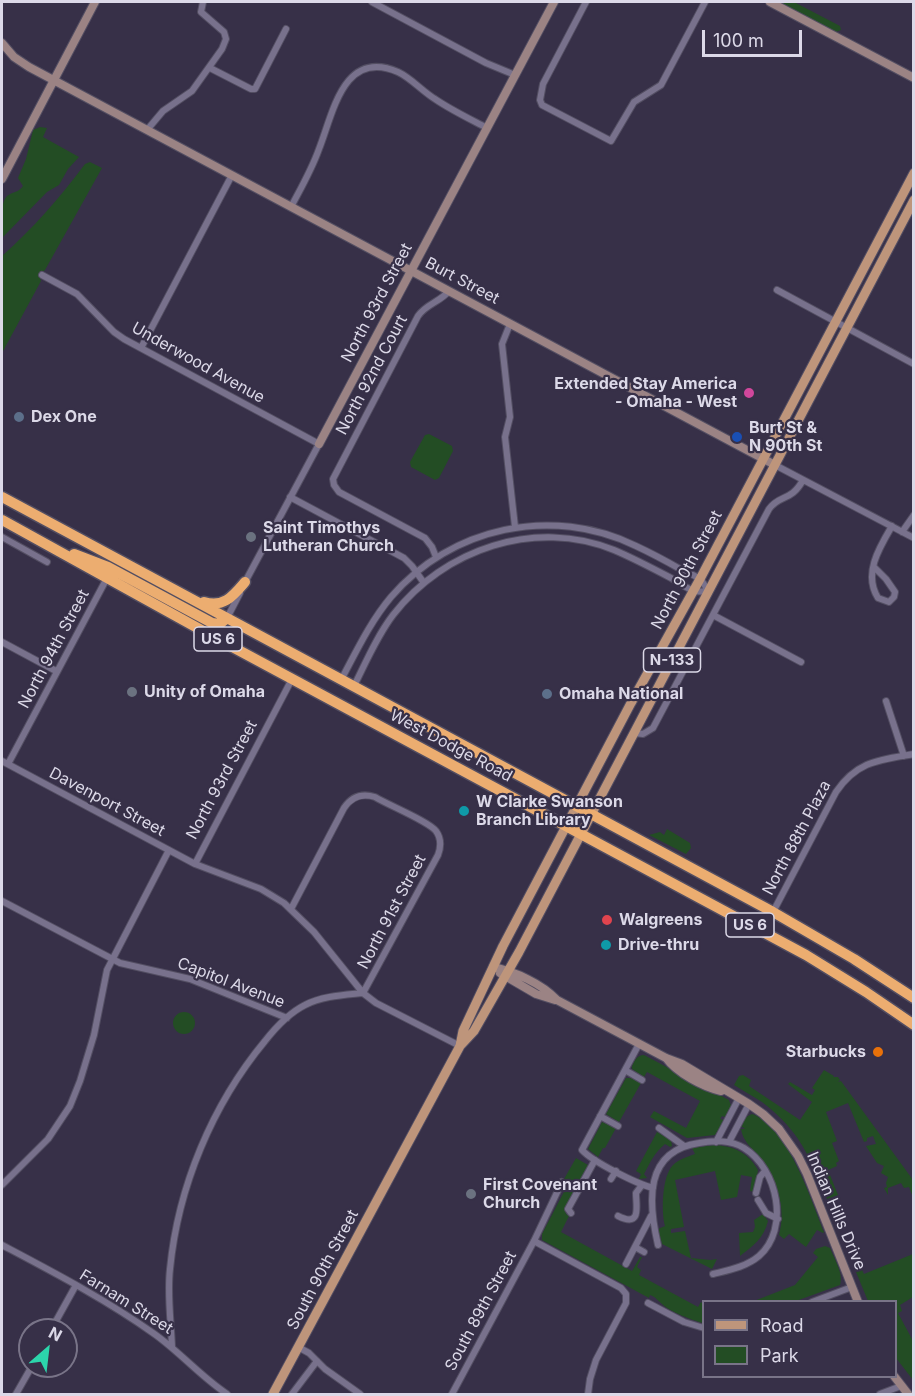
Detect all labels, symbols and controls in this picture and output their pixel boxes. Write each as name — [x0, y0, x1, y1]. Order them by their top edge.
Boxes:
scale bar — [705, 18, 806, 56]
text: 100 m — [713, 30, 764, 51]
street label: North 93rd Street — [338, 240, 416, 366]
street label: Burt Street — [422, 253, 502, 309]
street label: North 92nd Court — [332, 312, 412, 438]
street label: Underwood Avenue — [128, 318, 268, 408]
place label: Extended Stay America - Omaha - West — [554, 374, 737, 412]
marker: Extended Stay America - Omaha - West — [742, 386, 756, 400]
place label: Dex One — [31, 407, 97, 427]
marker: Dex One — [12, 410, 26, 424]
place label: Burt St & N 90th St — [749, 418, 822, 456]
marker: Burt St & N 90th St — [730, 430, 744, 444]
street label: North 90th Street — [648, 507, 726, 633]
place label: Saint Timothys Lutheran Church — [263, 518, 394, 556]
marker: Saint Timothys Lutheran Church — [244, 530, 258, 544]
street label: North 94th Street — [15, 586, 93, 712]
road number: US 6 — [194, 627, 242, 651]
road number: N-133 — [644, 648, 700, 672]
place label: Unity of Omaha — [144, 682, 265, 702]
place label: Omaha National — [559, 684, 683, 704]
marker: Unity of Omaha — [125, 685, 139, 699]
marker: Omaha National — [540, 687, 554, 701]
street label: West Dodge Road — [387, 706, 515, 786]
street label: North 93rd Street — [183, 717, 261, 843]
street label: Davenport Street — [46, 763, 168, 841]
street label: North 88th Plaza — [759, 777, 835, 899]
place label: W Clarke Swanson Branch Library — [476, 792, 623, 830]
marker: W Clarke Swanson Branch Library — [457, 804, 471, 818]
street label: North 91st Street — [354, 851, 430, 973]
place label: Walgreens — [619, 910, 703, 930]
marker: Walgreens — [600, 913, 614, 927]
road number: US 6 — [726, 913, 774, 937]
place label: Drive-thru — [618, 935, 699, 955]
marker: Drive-thru — [599, 938, 613, 952]
street label: Capitol Avenue — [175, 954, 287, 1012]
place label: Starbucks — [786, 1042, 866, 1062]
marker: Starbucks — [871, 1045, 885, 1059]
street label: Indian Hills Drive — [802, 1149, 870, 1273]
place label: First Covenant Church — [483, 1175, 597, 1213]
marker: First Covenant Church — [464, 1187, 478, 1201]
street label: South 90th Street — [283, 1207, 363, 1333]
street label: South 89th Street — [441, 1248, 521, 1374]
street label: Farnam Street — [76, 1266, 176, 1338]
legend — [702, 1300, 897, 1378]
text: Road — [760, 1315, 803, 1336]
north arrow — [18, 1318, 78, 1378]
text: N — [45, 1322, 66, 1346]
text: Park — [760, 1345, 799, 1366]

